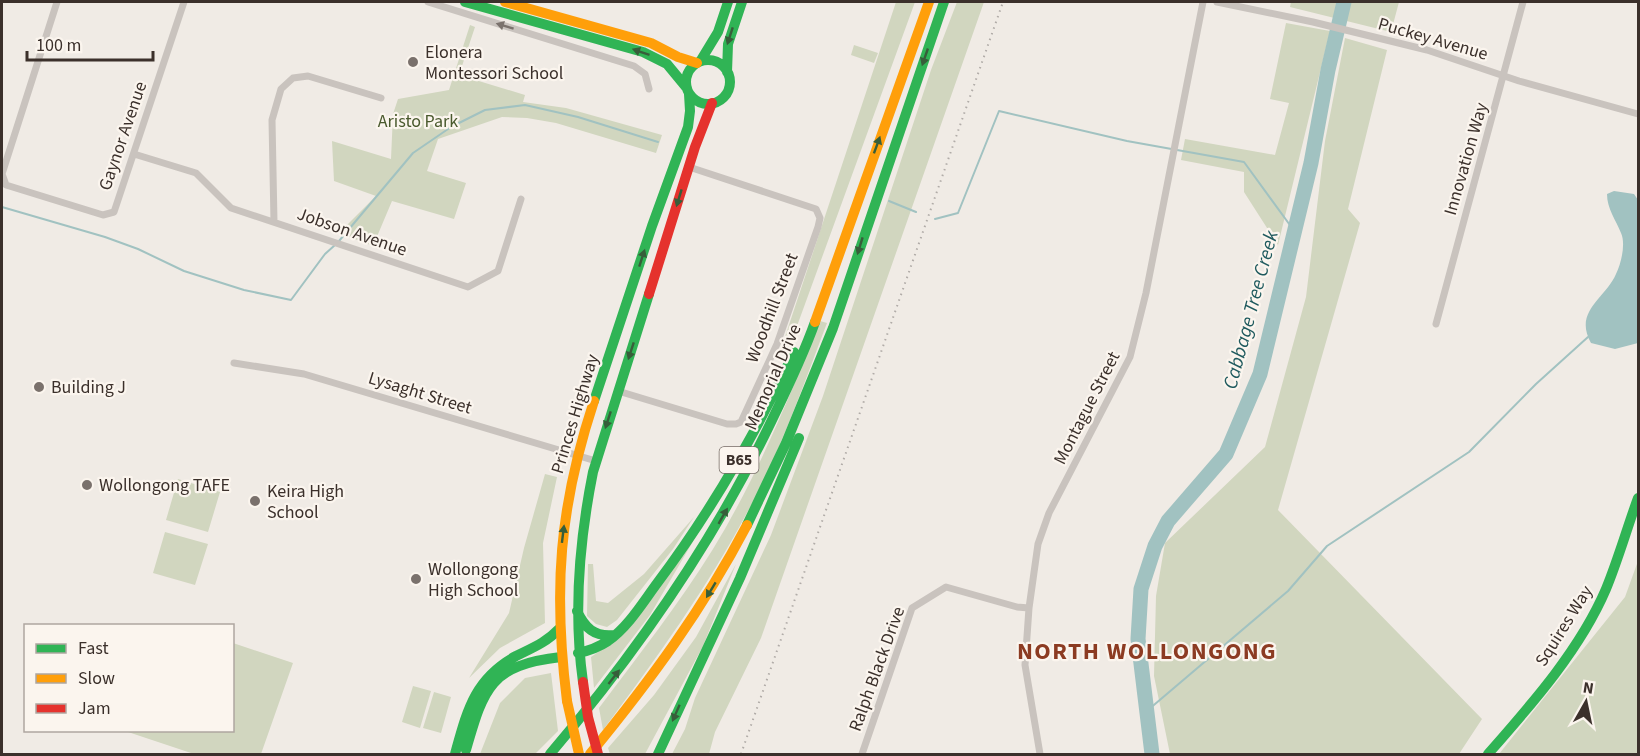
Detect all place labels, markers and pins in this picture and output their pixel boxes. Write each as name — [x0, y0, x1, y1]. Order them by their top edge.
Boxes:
place label: Elonera Montessori School — [425, 40, 563, 86]
marker: Elonera Montessori School — [406, 55, 420, 69]
place label: Building J — [51, 375, 126, 400]
marker: Building J — [32, 380, 46, 394]
place label: Wollongong TAFE — [99, 473, 230, 498]
marker: Wollongong TAFE — [80, 478, 94, 492]
place label: Keira High School — [267, 479, 344, 525]
marker: Keira High School — [248, 494, 262, 508]
place label: Wollongong High School — [428, 557, 518, 603]
marker: Wollongong High School — [409, 572, 423, 586]

